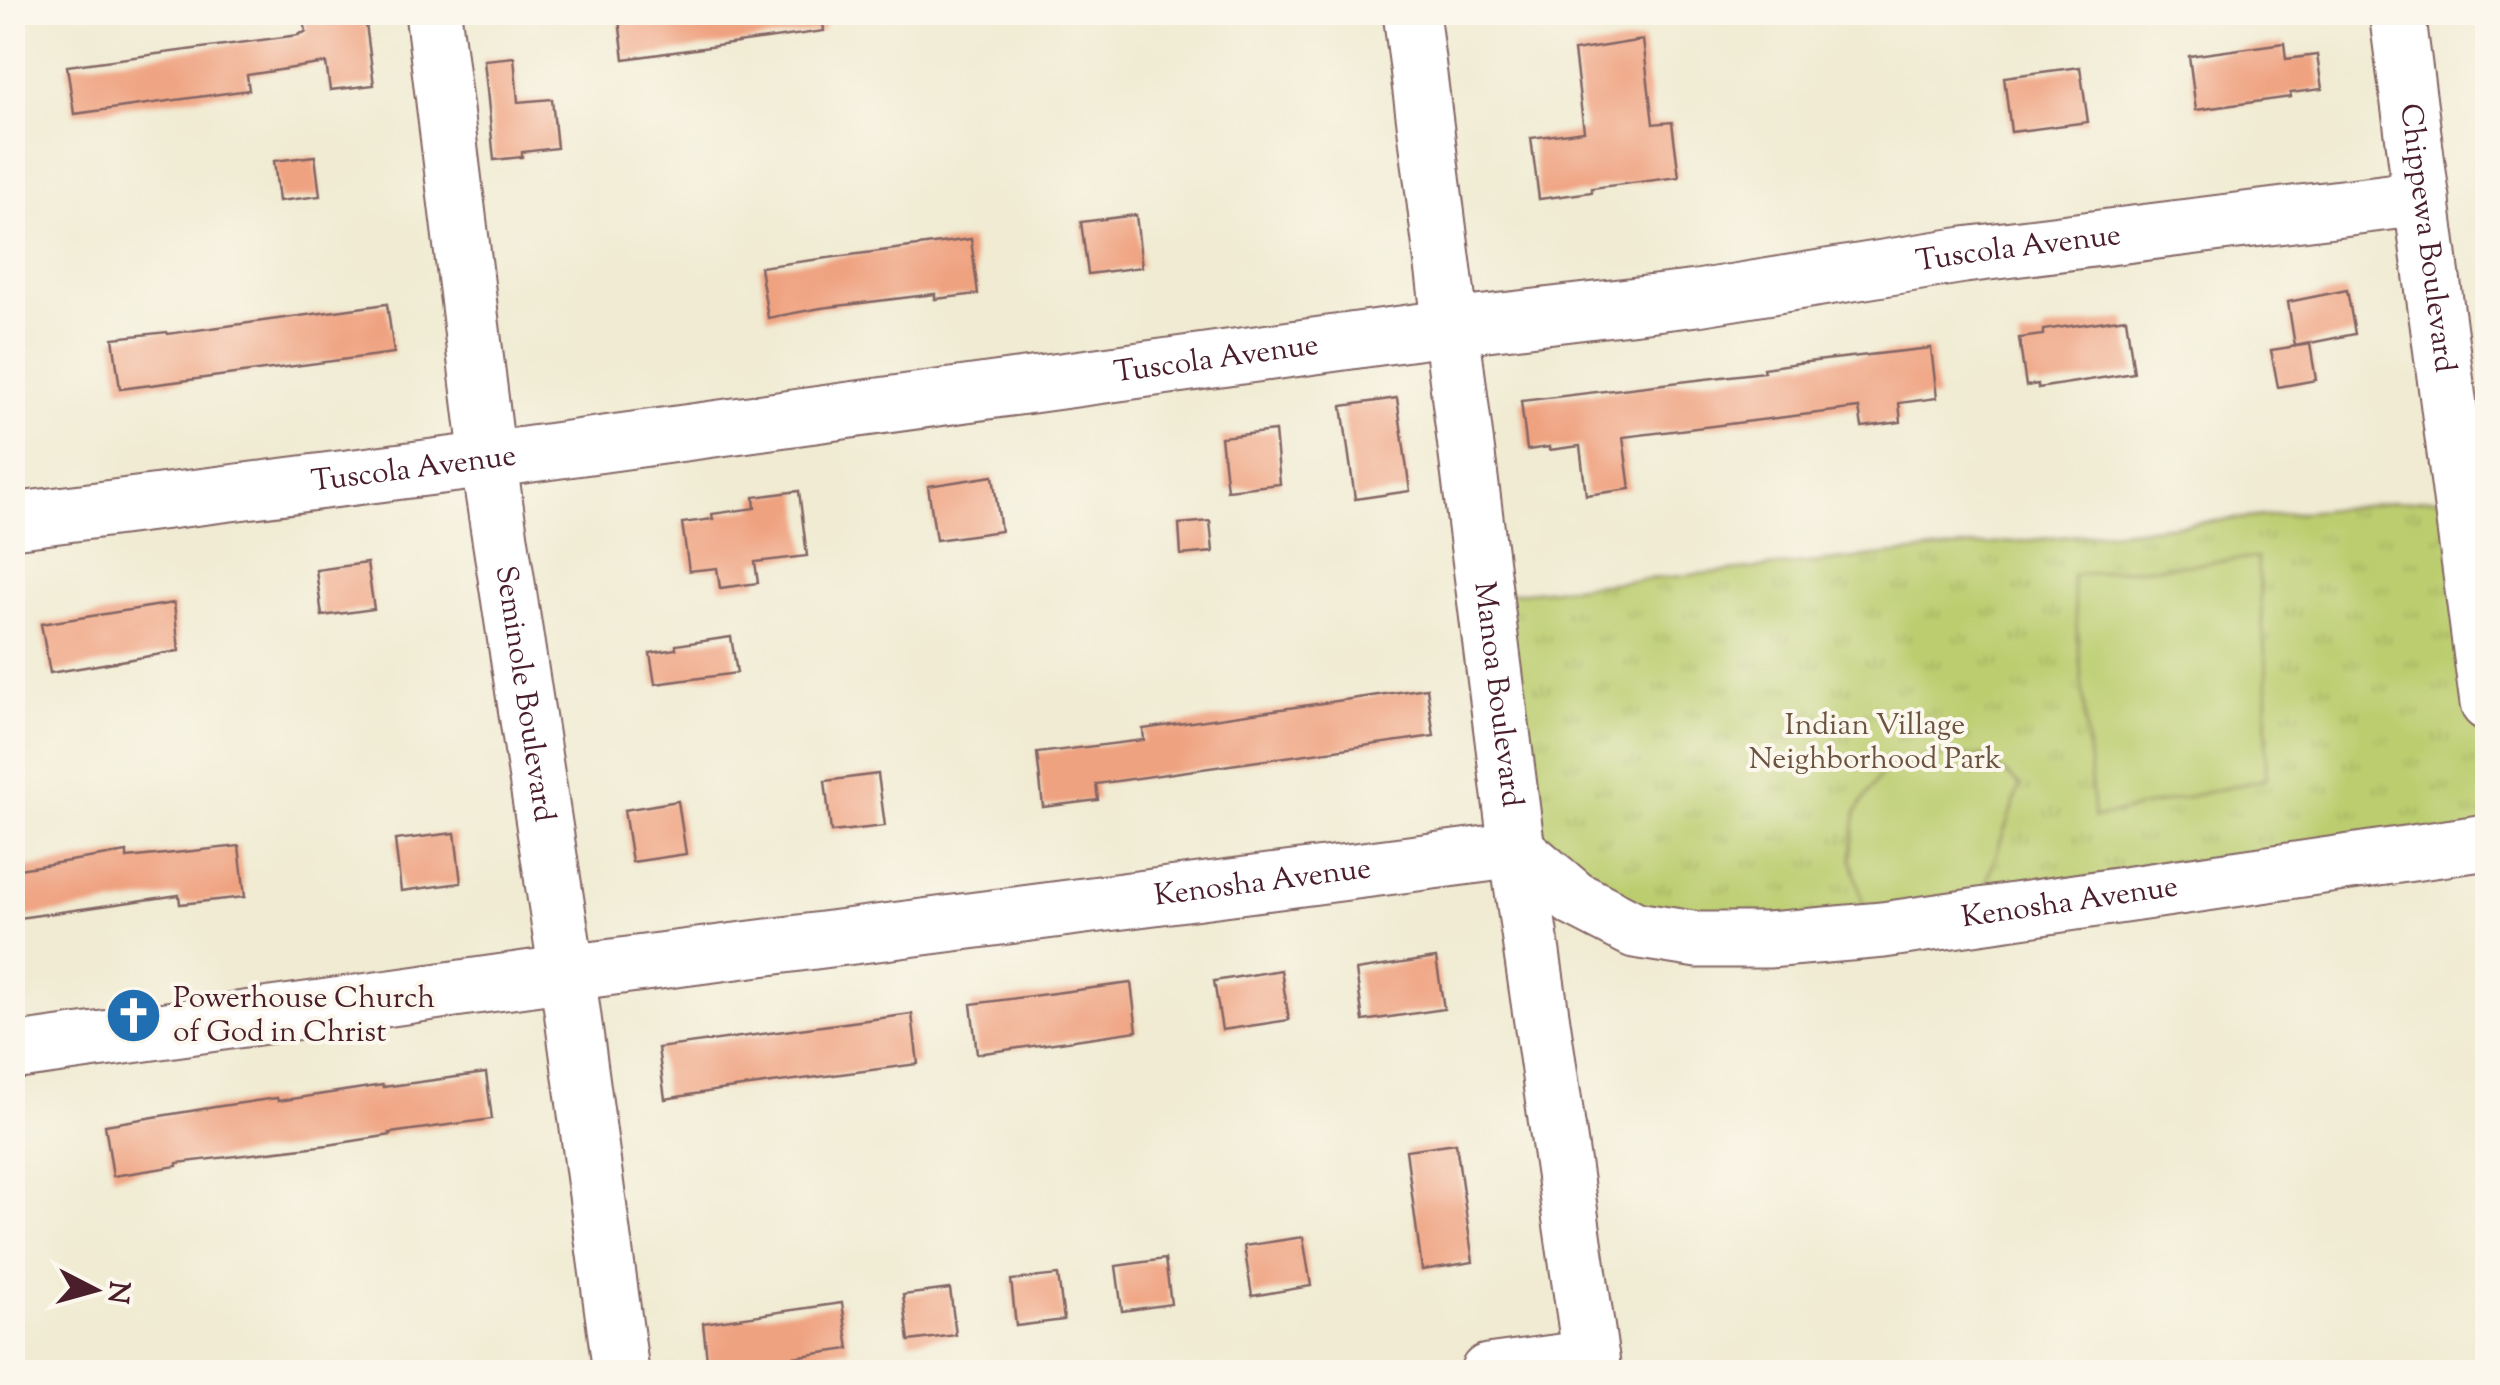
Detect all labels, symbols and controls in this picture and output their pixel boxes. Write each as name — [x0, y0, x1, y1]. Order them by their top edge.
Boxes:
street label: Chippewa Boulevard — [2388, 101, 2466, 375]
street label: Tuscola Avenue — [1913, 214, 2123, 284]
street label: Tuscola Avenue — [1111, 324, 1321, 395]
street label: Tuscola Avenue — [309, 435, 519, 504]
street label: Seminole Boulevard — [483, 563, 565, 825]
street label: Manoa Boulevard — [1462, 579, 1533, 810]
park label: Indian Village Neighborhood Park — [1749, 705, 2001, 782]
street label: Kenosha Avenue — [1152, 848, 1374, 918]
street label: Kenosha Avenue — [1959, 866, 2181, 940]
place label: Powerhouse Church of God in Christ — [173, 978, 435, 1055]
church icon: Powerhouse Church of God in Christ — [104, 986, 164, 1046]
north arrow — [45, 1240, 145, 1340]
text: N — [96, 1279, 138, 1306]

